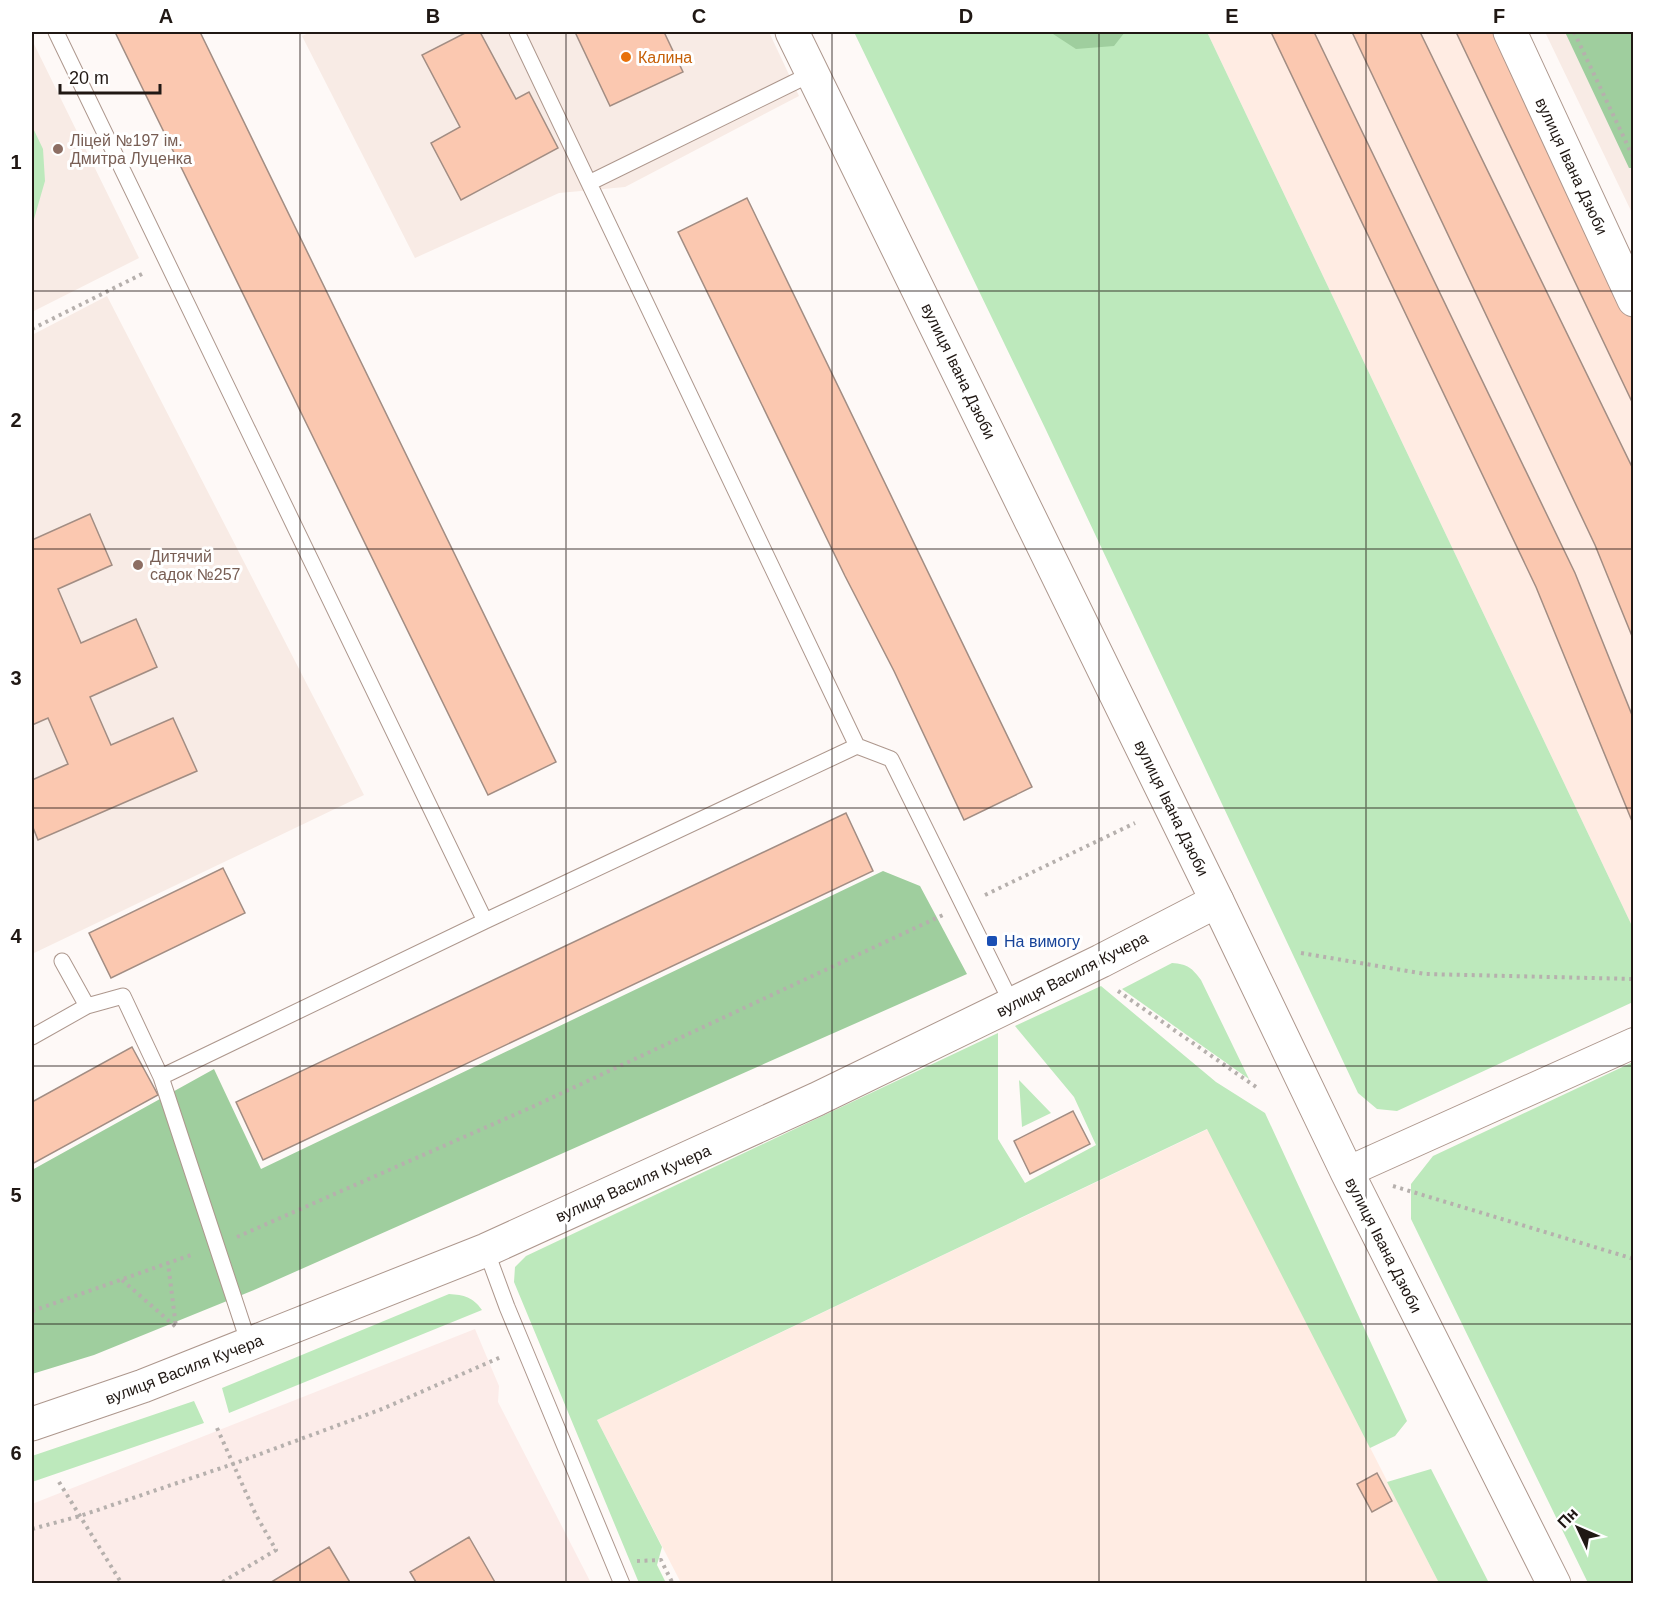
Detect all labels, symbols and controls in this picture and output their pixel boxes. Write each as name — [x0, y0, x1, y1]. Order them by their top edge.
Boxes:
text: A — [159, 5, 173, 27]
text: B — [426, 5, 440, 27]
text: C — [692, 5, 706, 27]
text: D — [959, 5, 973, 27]
text: E — [1225, 5, 1239, 27]
text: F — [1493, 5, 1505, 27]
place label: Калина — [638, 49, 692, 66]
marker: Калина — [619, 50, 633, 64]
scale bar — [60, 57, 160, 95]
text: 20 m — [69, 68, 109, 88]
street label: вулиця Івана Дзюби — [1532, 95, 1611, 237]
place label: Ліцей №197 ім. Дмитра Луценка — [70, 132, 192, 167]
marker: Ліцей №197 ім. Дмитра Луценка — [51, 142, 65, 156]
text: 1 — [10, 151, 22, 173]
street label: вулиця Івана Дзюби — [918, 301, 999, 442]
text: 2 — [10, 409, 22, 431]
place label: Дитячий садок №257 — [150, 548, 241, 583]
marker: Дитячий садок №257 — [131, 558, 145, 572]
text: 3 — [10, 667, 22, 689]
street label: вулиця Івана Дзюби — [1131, 738, 1212, 879]
text: 4 — [10, 925, 22, 947]
street label: вулиця Василя Кучера — [994, 929, 1151, 1020]
place label: На вимогу — [1004, 933, 1080, 950]
marker: На вимогу — [985, 934, 999, 948]
street label: вулиця Василя Кучера — [553, 1142, 713, 1225]
street label: вулиця Івана Дзюби — [1342, 1175, 1425, 1315]
text: 5 — [10, 1184, 22, 1206]
street label: вулиця Василя Кучера — [103, 1331, 266, 1407]
text: 6 — [10, 1442, 22, 1464]
north arrow — [1548, 1498, 1608, 1558]
text: Пн — [1554, 1504, 1581, 1531]

